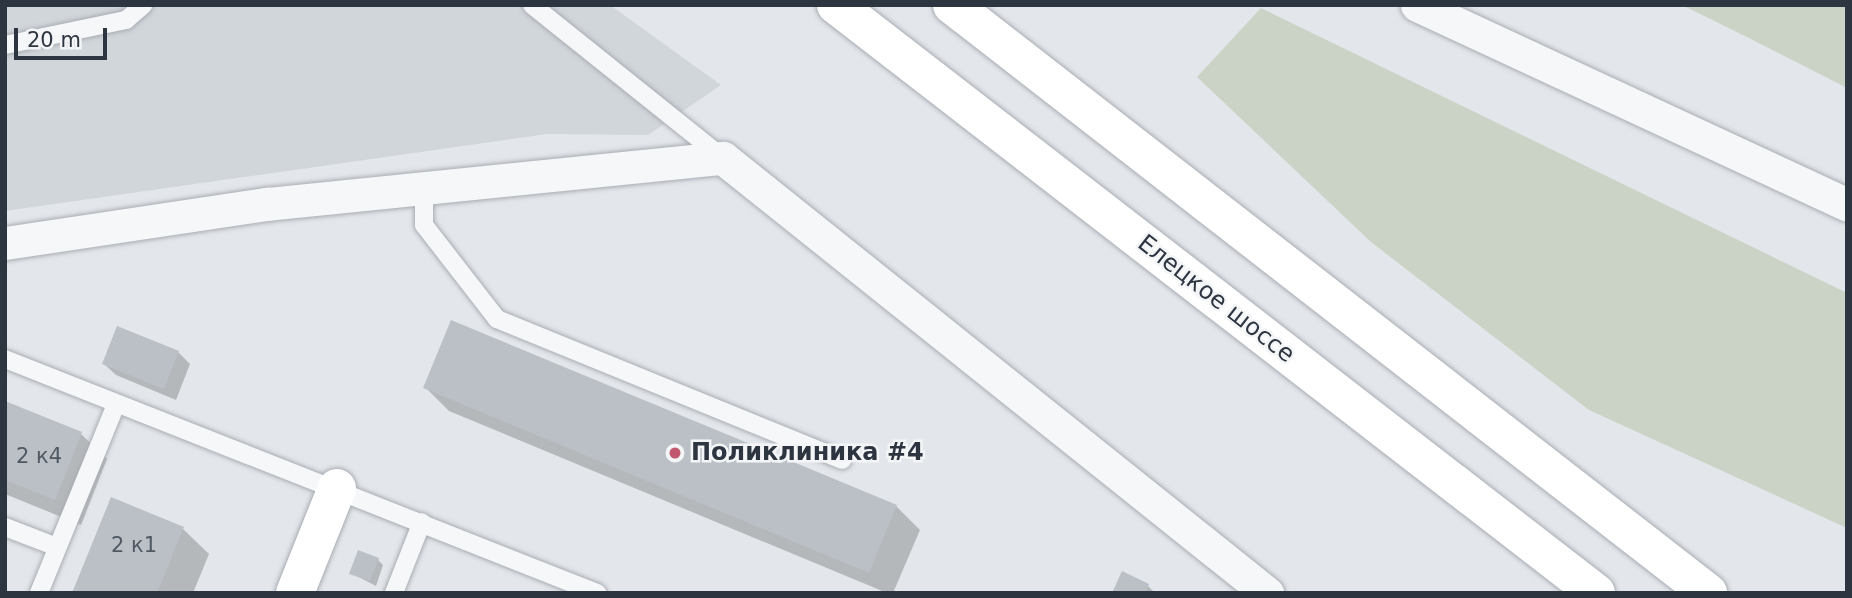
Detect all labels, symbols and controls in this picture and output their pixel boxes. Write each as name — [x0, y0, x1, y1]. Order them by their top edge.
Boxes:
scale bar — [18, 14, 110, 58]
text: 20 m — [27, 28, 81, 52]
street label: Елецкое шоссе — [1132, 229, 1300, 369]
place label: Поликлиника #4 — [691, 439, 924, 467]
house number: 2 к4 — [16, 443, 62, 469]
marker: Поликлиника #4 — [665, 443, 685, 463]
house number: 2 к1 — [111, 532, 157, 558]

